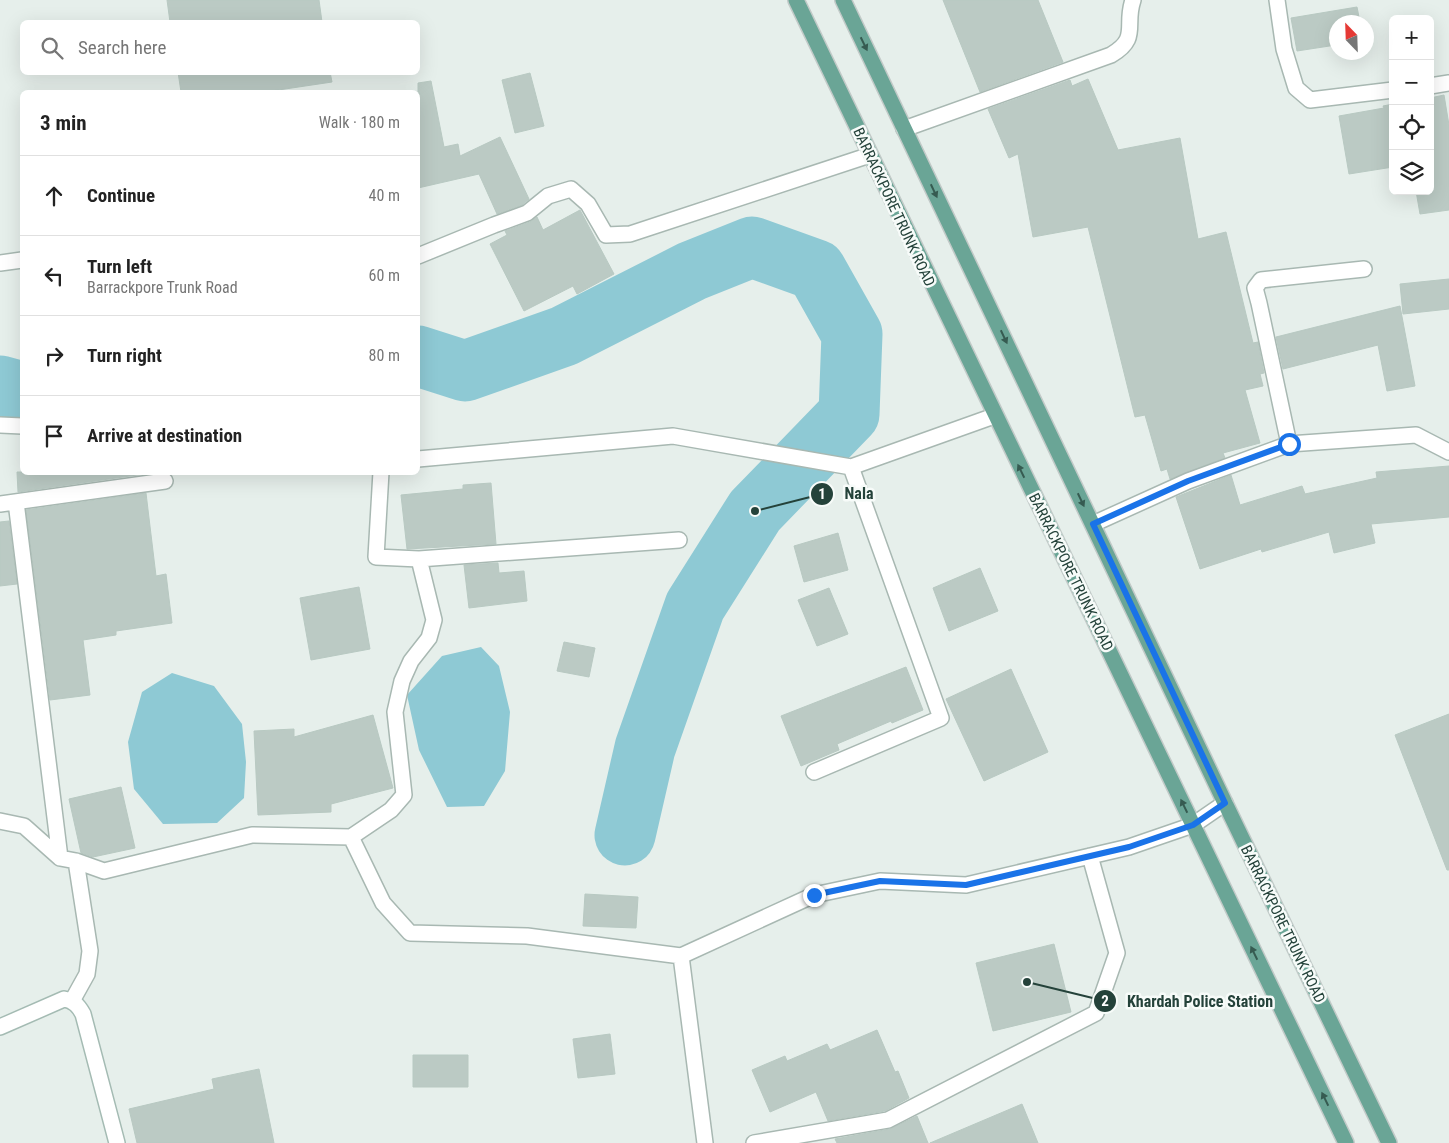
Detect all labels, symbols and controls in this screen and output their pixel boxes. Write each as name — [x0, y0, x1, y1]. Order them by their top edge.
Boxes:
north arrow — [1329, 15, 1374, 60]
map controls — [1389, 15, 1434, 195]
button: + — [1389, 15, 1434, 60]
search box — [20, 20, 420, 75]
icon: search — [38, 34, 66, 62]
text: Search here — [78, 36, 166, 59]
one-way arrow — [860, 37, 868, 51]
button: − — [1389, 60, 1434, 105]
button: locate — [1389, 105, 1434, 150]
text: 3 min — [40, 111, 87, 135]
text: Walk · 180 m — [319, 113, 400, 132]
street label: BARRACKPORE TRUNK ROAD — [849, 125, 939, 289]
button: layers — [1389, 150, 1434, 195]
icon: ahead — [40, 182, 68, 210]
text: Continue — [87, 184, 155, 207]
one-way arrow — [930, 184, 938, 198]
text: 40 m — [368, 186, 400, 205]
text: Turn left — [87, 255, 152, 278]
icon: left — [40, 262, 68, 290]
text: 60 m — [368, 266, 400, 285]
text: Barrackpore Trunk Road — [87, 278, 238, 297]
one-way arrow — [1000, 330, 1008, 344]
icon: right — [40, 342, 68, 370]
text: Turn right — [87, 344, 162, 367]
text: 80 m — [368, 346, 400, 365]
icon: arrive — [40, 422, 68, 450]
text: Arrive at destination — [87, 424, 242, 447]
route start — [1278, 433, 1301, 456]
one-way arrow — [1017, 464, 1025, 478]
callout: Nala — [810, 478, 884, 509]
text: Nala — [845, 484, 874, 503]
text: 1 — [818, 485, 826, 503]
street label: BARRACKPORE TRUNK ROAD — [1025, 490, 1117, 654]
one-way arrow — [1077, 493, 1085, 507]
one-way arrow — [1180, 799, 1188, 813]
street label: BARRACKPORE TRUNK ROAD — [1237, 842, 1329, 1006]
route end — [803, 884, 826, 907]
one-way arrow — [1250, 945, 1258, 960]
callout: Khardah Police Station — [1092, 986, 1283, 1017]
text: 2 — [1101, 992, 1109, 1010]
text: Khardah Police Station — [1127, 992, 1273, 1011]
one-way arrow — [1320, 1092, 1328, 1106]

